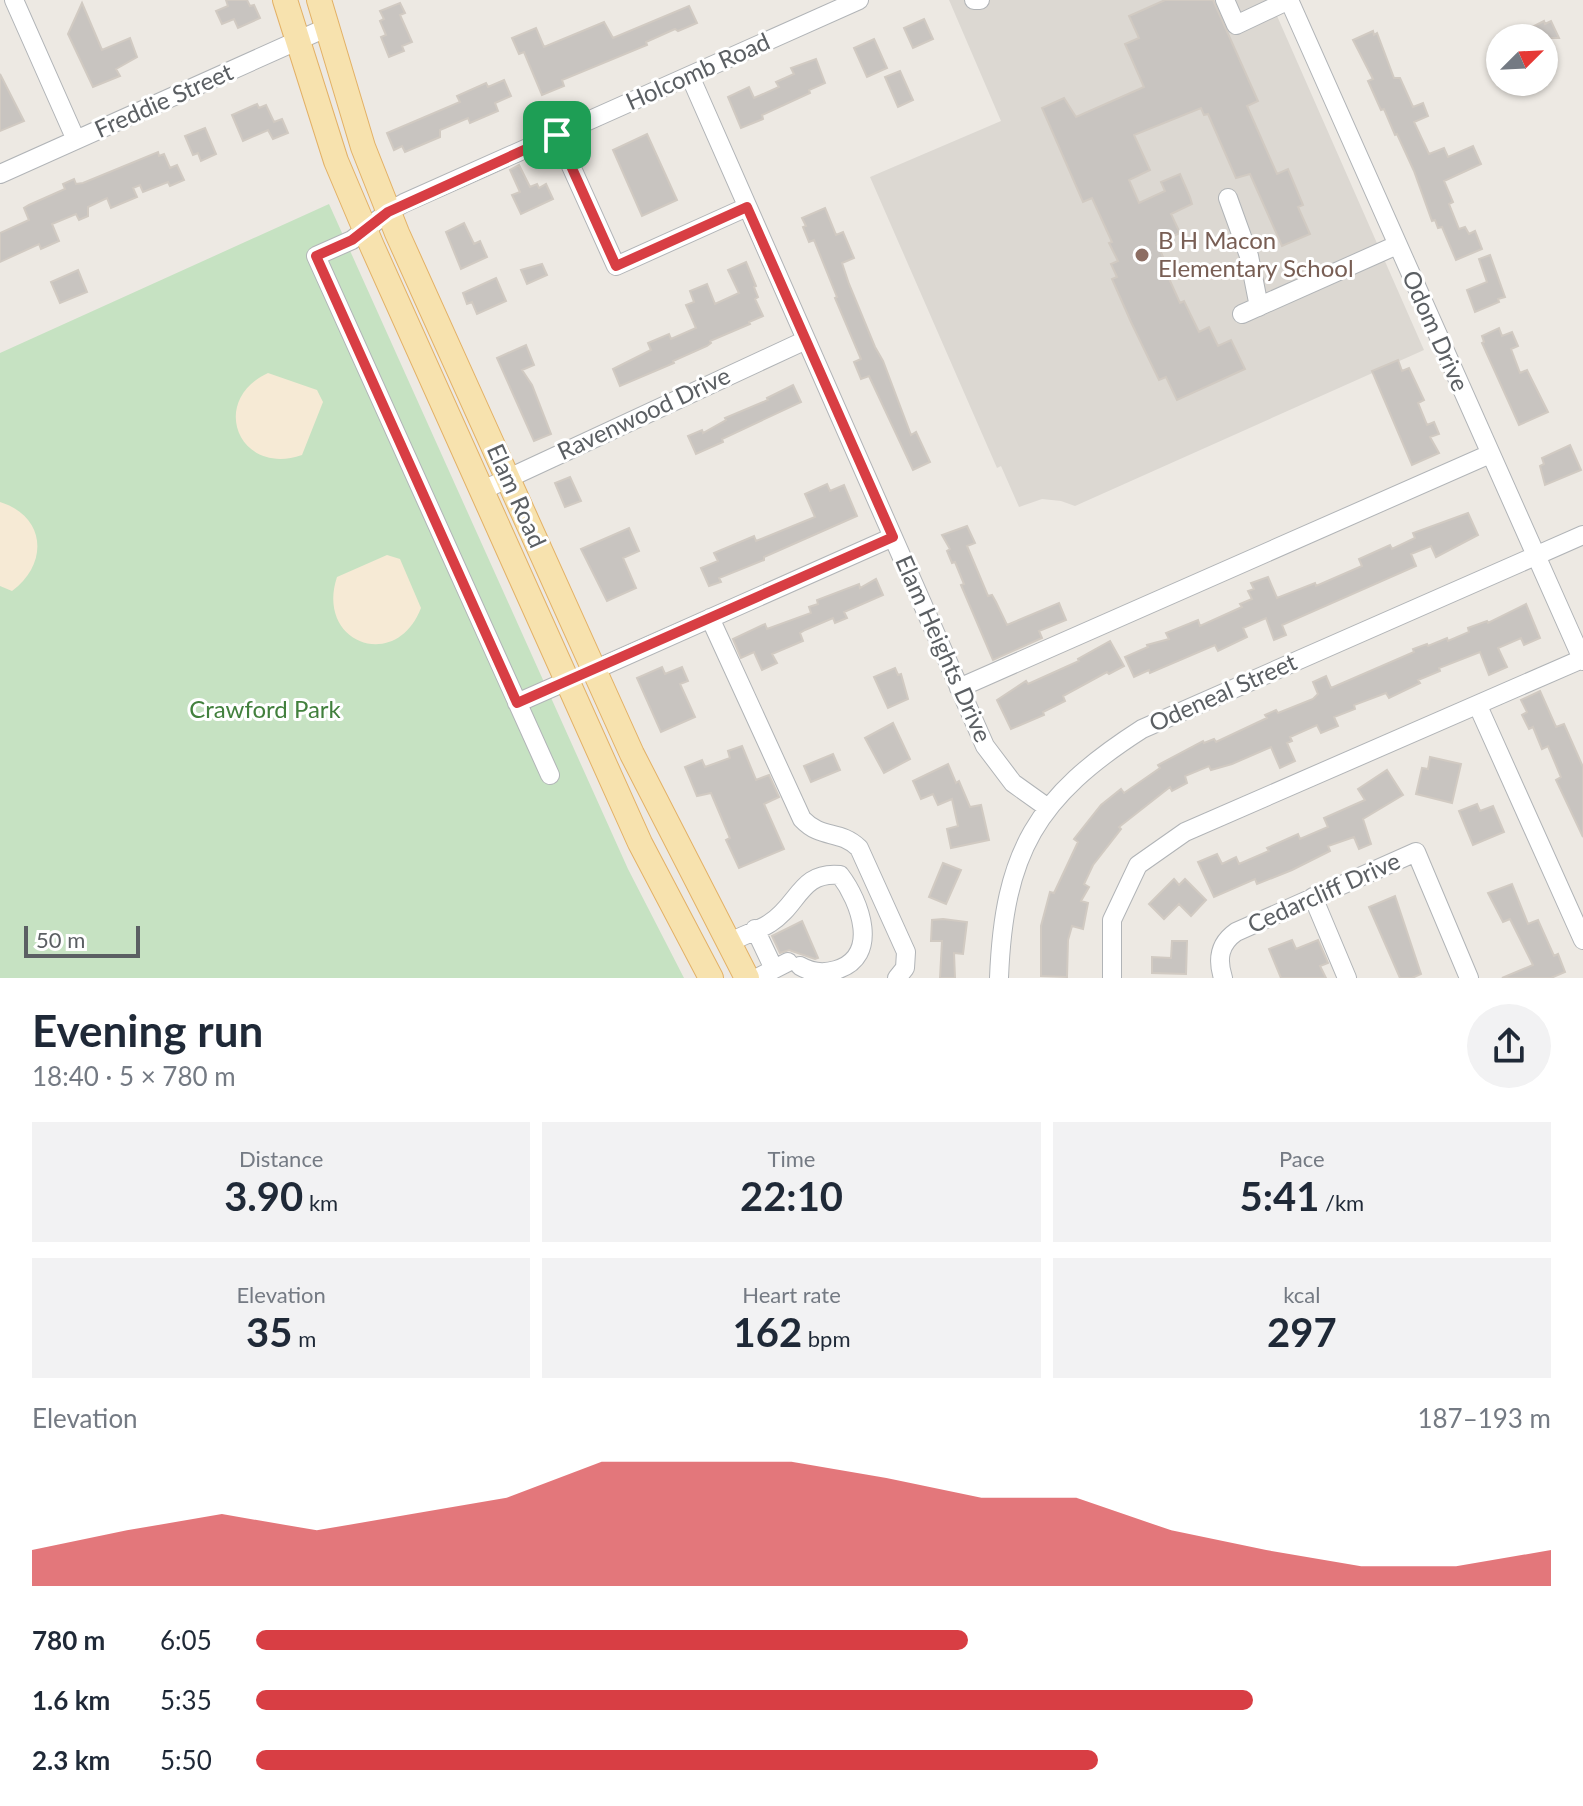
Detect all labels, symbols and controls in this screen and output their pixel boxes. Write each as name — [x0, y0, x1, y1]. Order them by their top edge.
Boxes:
north arrow — [1486, 24, 1558, 96]
map controls — [1486, 24, 1558, 96]
street label: Holcomb Road — [621, 26, 774, 115]
street label: Freddie Street — [90, 56, 237, 143]
pin — [523, 101, 591, 169]
icon: arrive — [535, 113, 579, 157]
place label: B H Macon Elementary School — [1158, 225, 1354, 282]
marker: B H Macon Elementary School — [1133, 246, 1151, 264]
street label: Odom Drive — [1397, 265, 1476, 395]
street label: Ravenwood Drive — [552, 360, 734, 465]
street label: Elam Road — [482, 439, 553, 552]
street label: Elam Heights Drive — [890, 550, 999, 746]
street label: Odeneal Street — [1144, 646, 1301, 737]
park label: Crawford Park — [189, 694, 342, 723]
street label: Cedarcliff Drive — [1243, 845, 1404, 938]
scale bar — [24, 922, 140, 958]
text: 50 m — [36, 926, 85, 953]
text: Evening run — [32, 1004, 263, 1056]
button: share — [1467, 1004, 1551, 1088]
text: 18:40 · 5 × 780 m — [32, 1060, 236, 1092]
text: Distance — [239, 1145, 323, 1172]
text: Time — [768, 1145, 815, 1172]
text: Pace — [1279, 1145, 1325, 1172]
text: 3.90 — [224, 1172, 303, 1220]
text: 22:10 — [740, 1172, 843, 1220]
text: 5:41 — [1239, 1172, 1319, 1220]
text: km — [303, 1189, 338, 1216]
text: /km — [1319, 1189, 1364, 1216]
text: Elevation — [236, 1281, 326, 1308]
text: Heart rate — [742, 1281, 841, 1308]
text: kcal — [1283, 1281, 1320, 1308]
text: 35 — [246, 1308, 293, 1356]
text: 162 — [732, 1308, 802, 1356]
text: 297 — [1267, 1308, 1337, 1356]
text: m — [293, 1325, 316, 1352]
text: bpm — [802, 1325, 850, 1352]
text: Elevation — [32, 1402, 138, 1434]
text: 187–193 m — [1417, 1402, 1551, 1434]
text: 780 m — [32, 1624, 105, 1656]
text: 6:05 — [160, 1624, 212, 1656]
text: 1.6 km — [32, 1684, 110, 1716]
text: 5:35 — [160, 1684, 212, 1716]
text: 2.3 km — [32, 1744, 110, 1776]
text: 5:50 — [160, 1744, 212, 1776]

